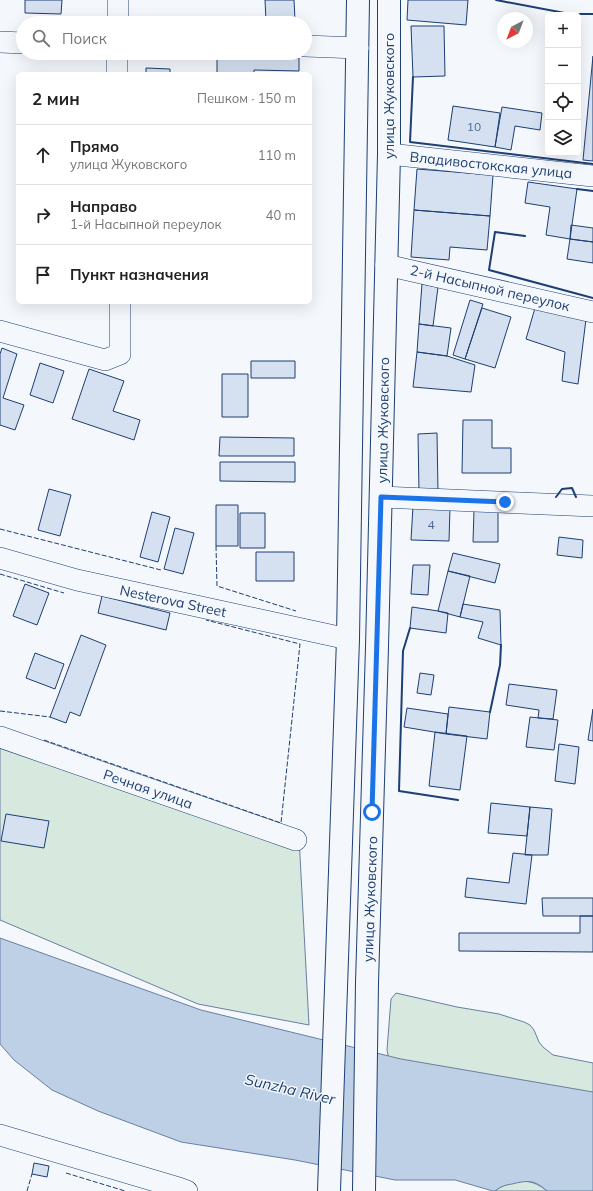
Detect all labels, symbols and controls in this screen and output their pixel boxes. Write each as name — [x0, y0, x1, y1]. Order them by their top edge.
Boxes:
north arrow — [497, 12, 533, 48]
map controls — [545, 12, 581, 156]
button: + — [545, 12, 581, 48]
search box — [16, 16, 312, 60]
icon: search — [30, 27, 52, 49]
text: Поиск — [62, 29, 107, 48]
street label: улица Жуковского — [380, 33, 398, 159]
button: − — [545, 48, 581, 84]
button: locate — [545, 84, 581, 120]
text: 2 мин — [32, 88, 80, 109]
text: Пешком · 150 m — [197, 90, 296, 106]
house number: 10 — [467, 119, 481, 134]
button: layers — [545, 120, 581, 156]
text: Прямо — [70, 137, 119, 156]
icon: ahead — [32, 144, 54, 166]
text: 110 m — [258, 147, 296, 163]
street label: Владивостокская улица — [409, 148, 573, 182]
text: улица Жуковского — [70, 156, 187, 172]
text: Направо — [70, 197, 137, 216]
icon: right — [32, 204, 54, 226]
text: 40 m — [266, 207, 296, 223]
text: 1-й Насыпной переулок — [70, 216, 222, 232]
street label: 2-й Насыпной переулок — [408, 261, 572, 315]
icon: arrive — [32, 264, 54, 286]
text: Пункт назначения — [70, 265, 209, 284]
street label: улица Жуковского — [373, 357, 393, 483]
route end — [496, 493, 514, 511]
house number: 4 — [427, 517, 435, 532]
street label: Nesterova Street — [118, 581, 228, 621]
street label: Речная улица — [101, 765, 195, 813]
route start — [363, 803, 381, 821]
street label: улица Жуковского — [359, 836, 381, 962]
water label: Sunzha River — [243, 1069, 337, 1109]

